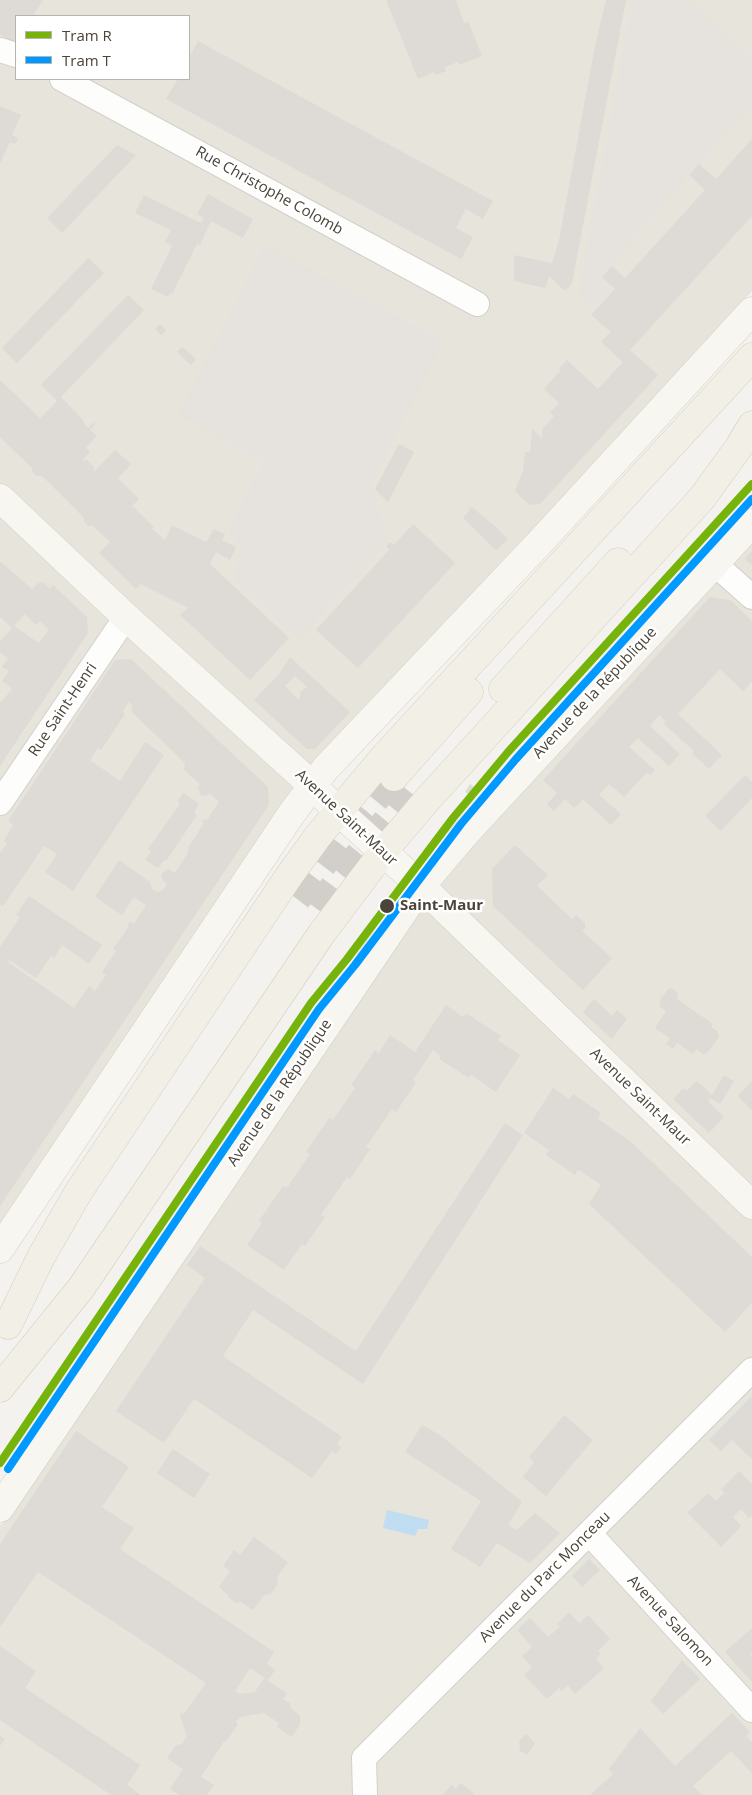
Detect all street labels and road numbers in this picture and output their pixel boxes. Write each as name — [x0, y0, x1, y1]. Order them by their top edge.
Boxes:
street label: Rue Christophe Colomb — [192, 143, 346, 239]
street label: Avenue de la République — [529, 624, 661, 762]
street label: Rue Saint-Henri — [25, 660, 101, 760]
street label: Avenue Saint-Maur — [291, 766, 401, 870]
street label: Avenue de la République — [224, 1016, 336, 1170]
street label: Avenue Saint-Maur — [586, 1044, 694, 1150]
street label: Avenue du Parc Monceau — [476, 1508, 614, 1646]
street label: Avenue Salomon — [623, 1572, 717, 1670]

